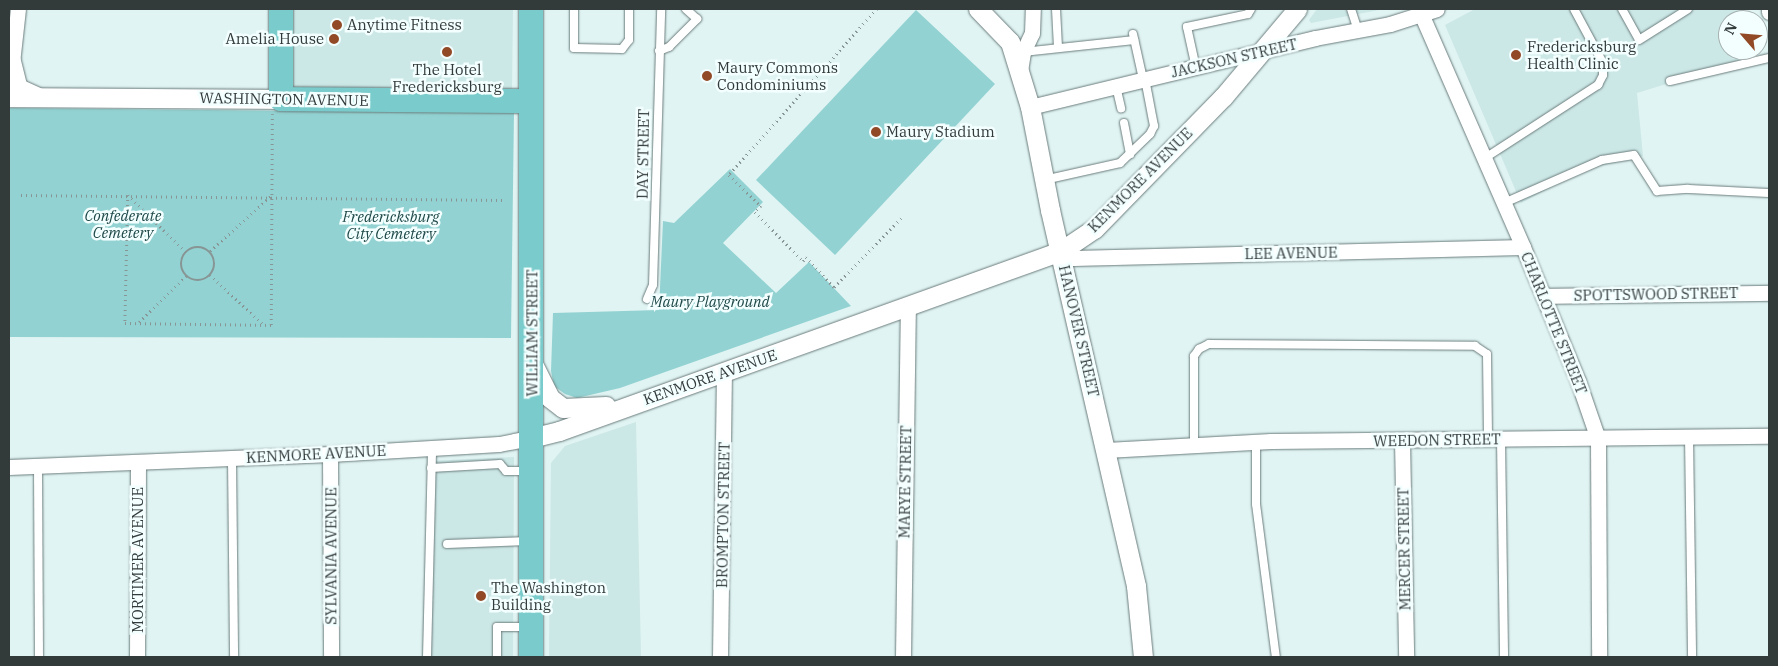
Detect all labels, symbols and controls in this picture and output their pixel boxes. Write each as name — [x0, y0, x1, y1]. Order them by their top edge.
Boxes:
north arrow — [1718, 10, 1768, 60]
place label: Anytime Fitness — [347, 16, 462, 34]
marker: Anytime Fitness — [331, 19, 343, 31]
text: N — [1720, 20, 1741, 38]
place label: Amelia House — [226, 30, 324, 48]
marker: Amelia House — [328, 33, 340, 45]
street label: JACKSON STREET — [1169, 35, 1299, 81]
place label: Fredericksburg Health Clinic — [1527, 37, 1636, 72]
marker: The Hotel Fredericksburg — [441, 46, 453, 58]
marker: Fredericksburg Health Clinic — [1509, 48, 1523, 62]
place label: Maury Commons Condominiums — [717, 58, 838, 93]
place label: The Hotel Fredericksburg — [392, 60, 502, 95]
marker: Maury Commons Condominiums — [701, 70, 713, 82]
street label: WASHINGTON AVENUE — [199, 89, 369, 109]
street label: DAY STREET — [633, 109, 653, 199]
place label: Maury Stadium — [886, 123, 995, 141]
street label: KENMORE AVENUE — [1084, 124, 1196, 236]
marker: Maury Stadium — [870, 126, 882, 138]
park label: Confederate Cemetery — [85, 206, 161, 241]
park label: Fredericksburg City Cemetery — [343, 207, 439, 242]
street label: LEE AVENUE — [1244, 243, 1338, 263]
street label: CHARLOTTE STREET — [1517, 249, 1591, 397]
street label: HANOVER STREET — [1055, 263, 1103, 399]
street label: WILLIAM STREET — [523, 269, 541, 397]
street label: SPOTTSWOOD STREET — [1573, 284, 1739, 304]
park label: Maury Playground — [650, 293, 770, 311]
street label: KENMORE AVENUE — [641, 346, 779, 408]
street label: MARYE STREET — [895, 425, 915, 539]
street label: WEEDON STREET — [1373, 430, 1501, 450]
street label: KENMORE AVENUE — [245, 441, 387, 467]
street label: BROMPTON STREET — [713, 442, 733, 588]
street label: MORTIMER AVENUE — [129, 487, 147, 633]
street label: SYLVANIA AVENUE — [322, 487, 340, 625]
street label: MERCER STREET — [1394, 487, 1414, 611]
place label: The Washington Building — [491, 578, 606, 613]
marker: The Washington Building — [475, 590, 487, 602]

